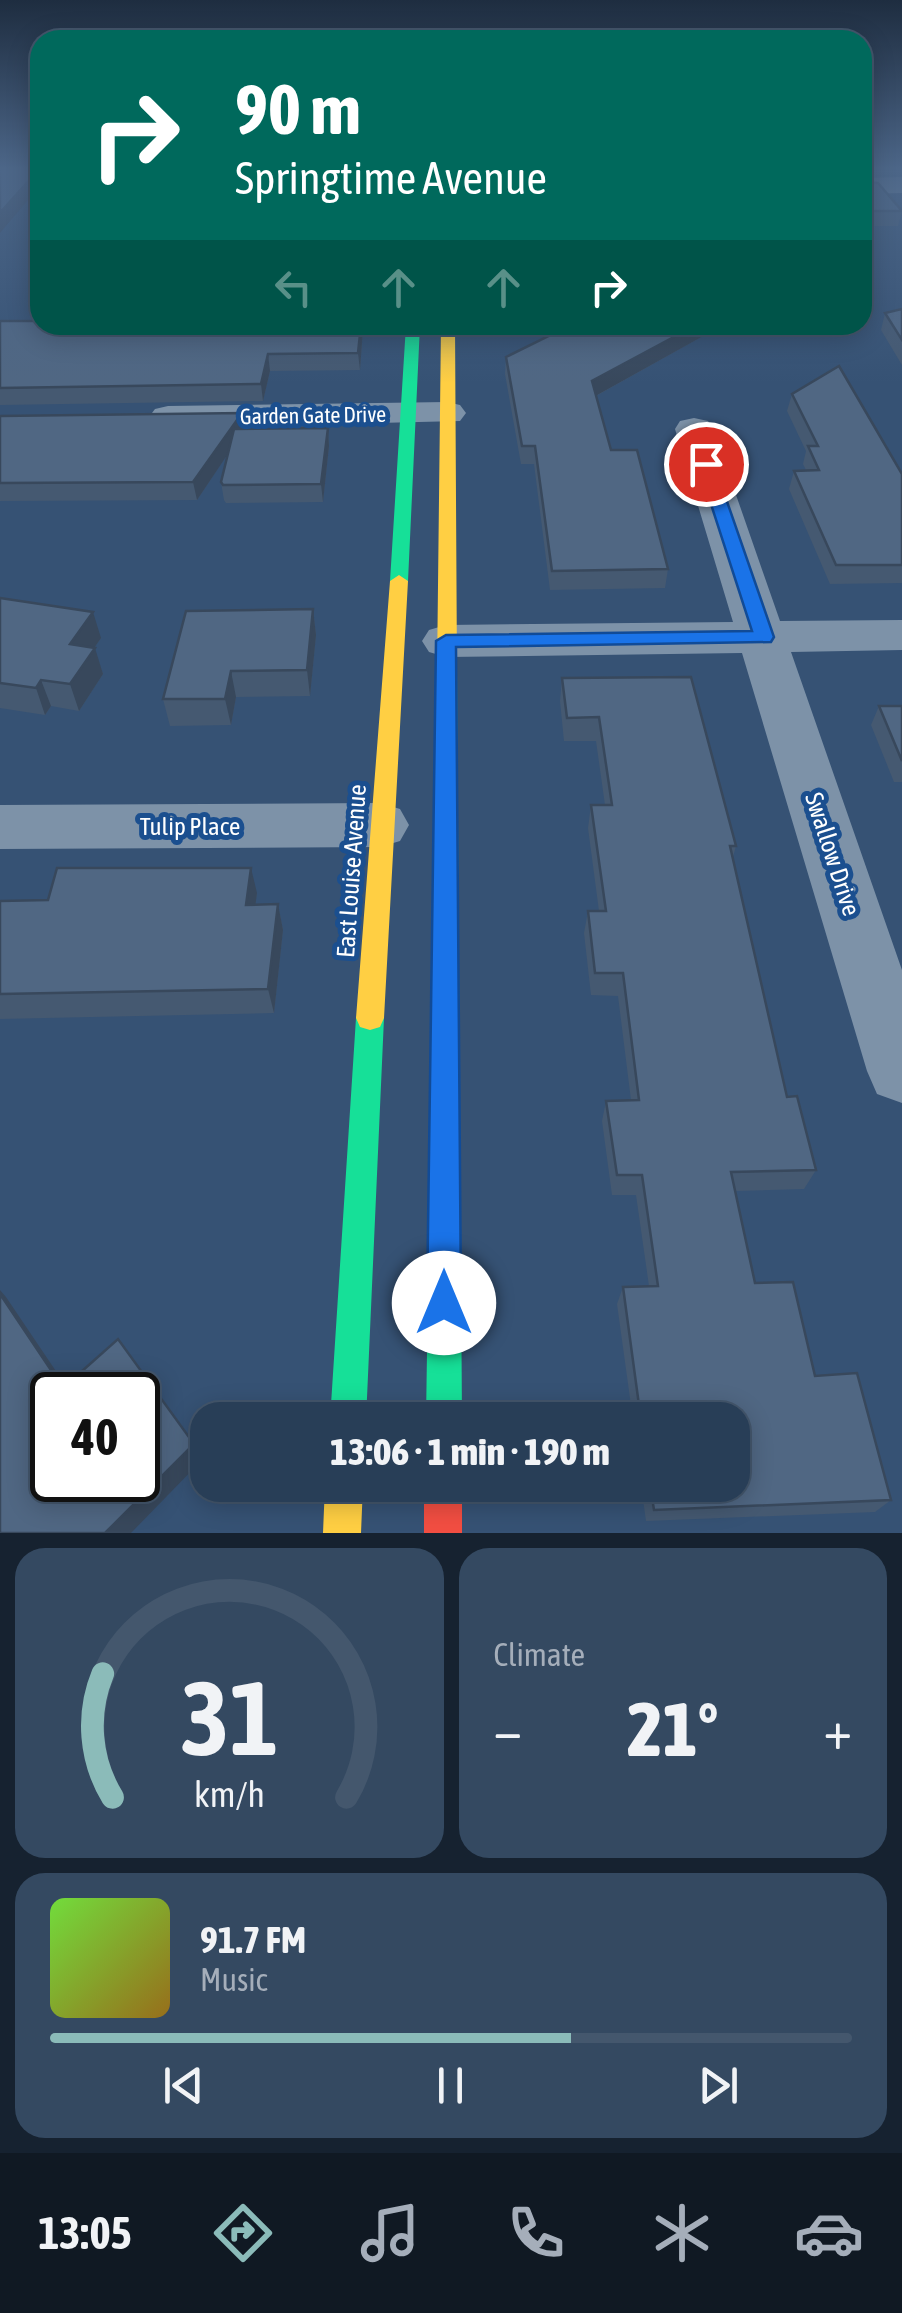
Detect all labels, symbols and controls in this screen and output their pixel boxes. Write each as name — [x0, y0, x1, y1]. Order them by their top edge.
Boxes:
text: 90 m — [235, 69, 361, 149]
icon: right — [70, 70, 200, 200]
text: Springtime Avenue — [235, 152, 547, 204]
icon: left — [266, 260, 321, 315]
icon: ahead — [371, 260, 426, 315]
icon: ahead — [476, 260, 531, 315]
icon: right — [581, 260, 636, 315]
street label: Garden Gate Drive — [240, 401, 386, 429]
pin — [664, 422, 749, 507]
icon: arrive — [679, 437, 734, 492]
street label: East Louise Avenue — [331, 783, 371, 959]
street label: Swallow Drive — [800, 789, 866, 919]
street label: Tulip Place — [140, 812, 240, 840]
position arrow — [392, 1251, 496, 1355]
speed limit sign: 40 — [30, 1372, 160, 1502]
text: 13:06 · 1 min · 190 m — [330, 1430, 610, 1473]
text: Climate — [494, 1636, 585, 1673]
text: 31 — [180, 1658, 278, 1777]
text: 21° — [627, 1686, 718, 1772]
text: − — [494, 1698, 522, 1761]
text: + — [823, 1698, 852, 1761]
text: km/h — [194, 1774, 265, 1815]
text: 91.7 FM — [200, 1918, 306, 1961]
text: Music — [200, 1961, 267, 1998]
icon: previous — [156, 2058, 211, 2113]
icon: pause — [423, 2058, 478, 2113]
icon: next — [691, 2058, 746, 2113]
icon: directions — [208, 2198, 278, 2268]
icon: music — [355, 2198, 425, 2268]
icon: phone — [501, 2198, 571, 2268]
icon: climate — [647, 2198, 717, 2268]
icon: car — [794, 2198, 864, 2268]
text: 13:05 — [38, 2207, 132, 2259]

